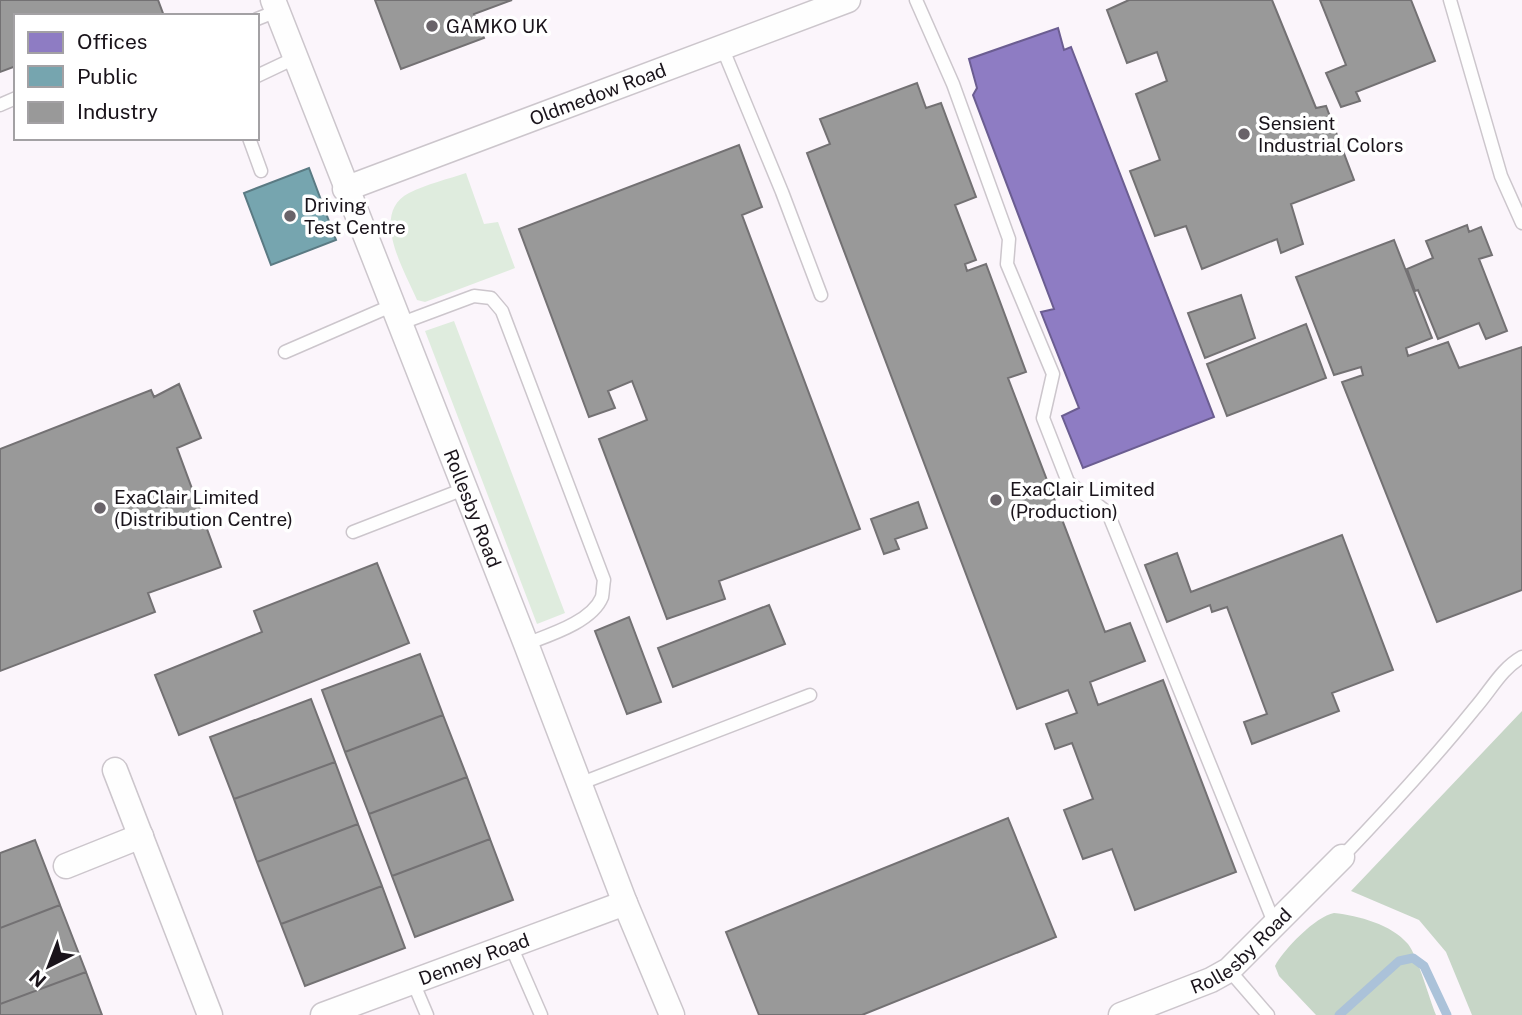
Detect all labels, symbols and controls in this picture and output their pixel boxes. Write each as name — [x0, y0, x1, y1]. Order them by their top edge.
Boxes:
legend — [14, 14, 259, 140]
place label: GAMKO UK — [446, 15, 548, 37]
marker: GAMKO UK — [424, 18, 440, 34]
text: Offices — [77, 29, 147, 54]
street label: Oldmedow Road — [526, 58, 669, 130]
text: Public — [77, 64, 138, 89]
text: Industry — [77, 99, 158, 124]
place label: Sensient Industrial Colors — [1258, 112, 1403, 156]
marker: Sensient Industrial Colors — [1236, 126, 1252, 142]
place label: Driving Test Centre — [304, 194, 406, 238]
marker: Driving Test Centre — [282, 208, 298, 224]
street label: Rollesby Road — [439, 446, 506, 571]
place label: ExaClair Limited (Production) — [1010, 478, 1155, 522]
place label: ExaClair Limited (Distribution Centre) — [114, 486, 293, 530]
marker: ExaClair Limited (Production) — [988, 492, 1004, 508]
marker: ExaClair Limited (Distribution Centre) — [92, 500, 108, 516]
street label: Rollesby Road — [1187, 903, 1296, 998]
street label: Denney Road — [416, 928, 532, 990]
north arrow — [14, 931, 84, 1001]
text: N — [25, 965, 51, 992]

